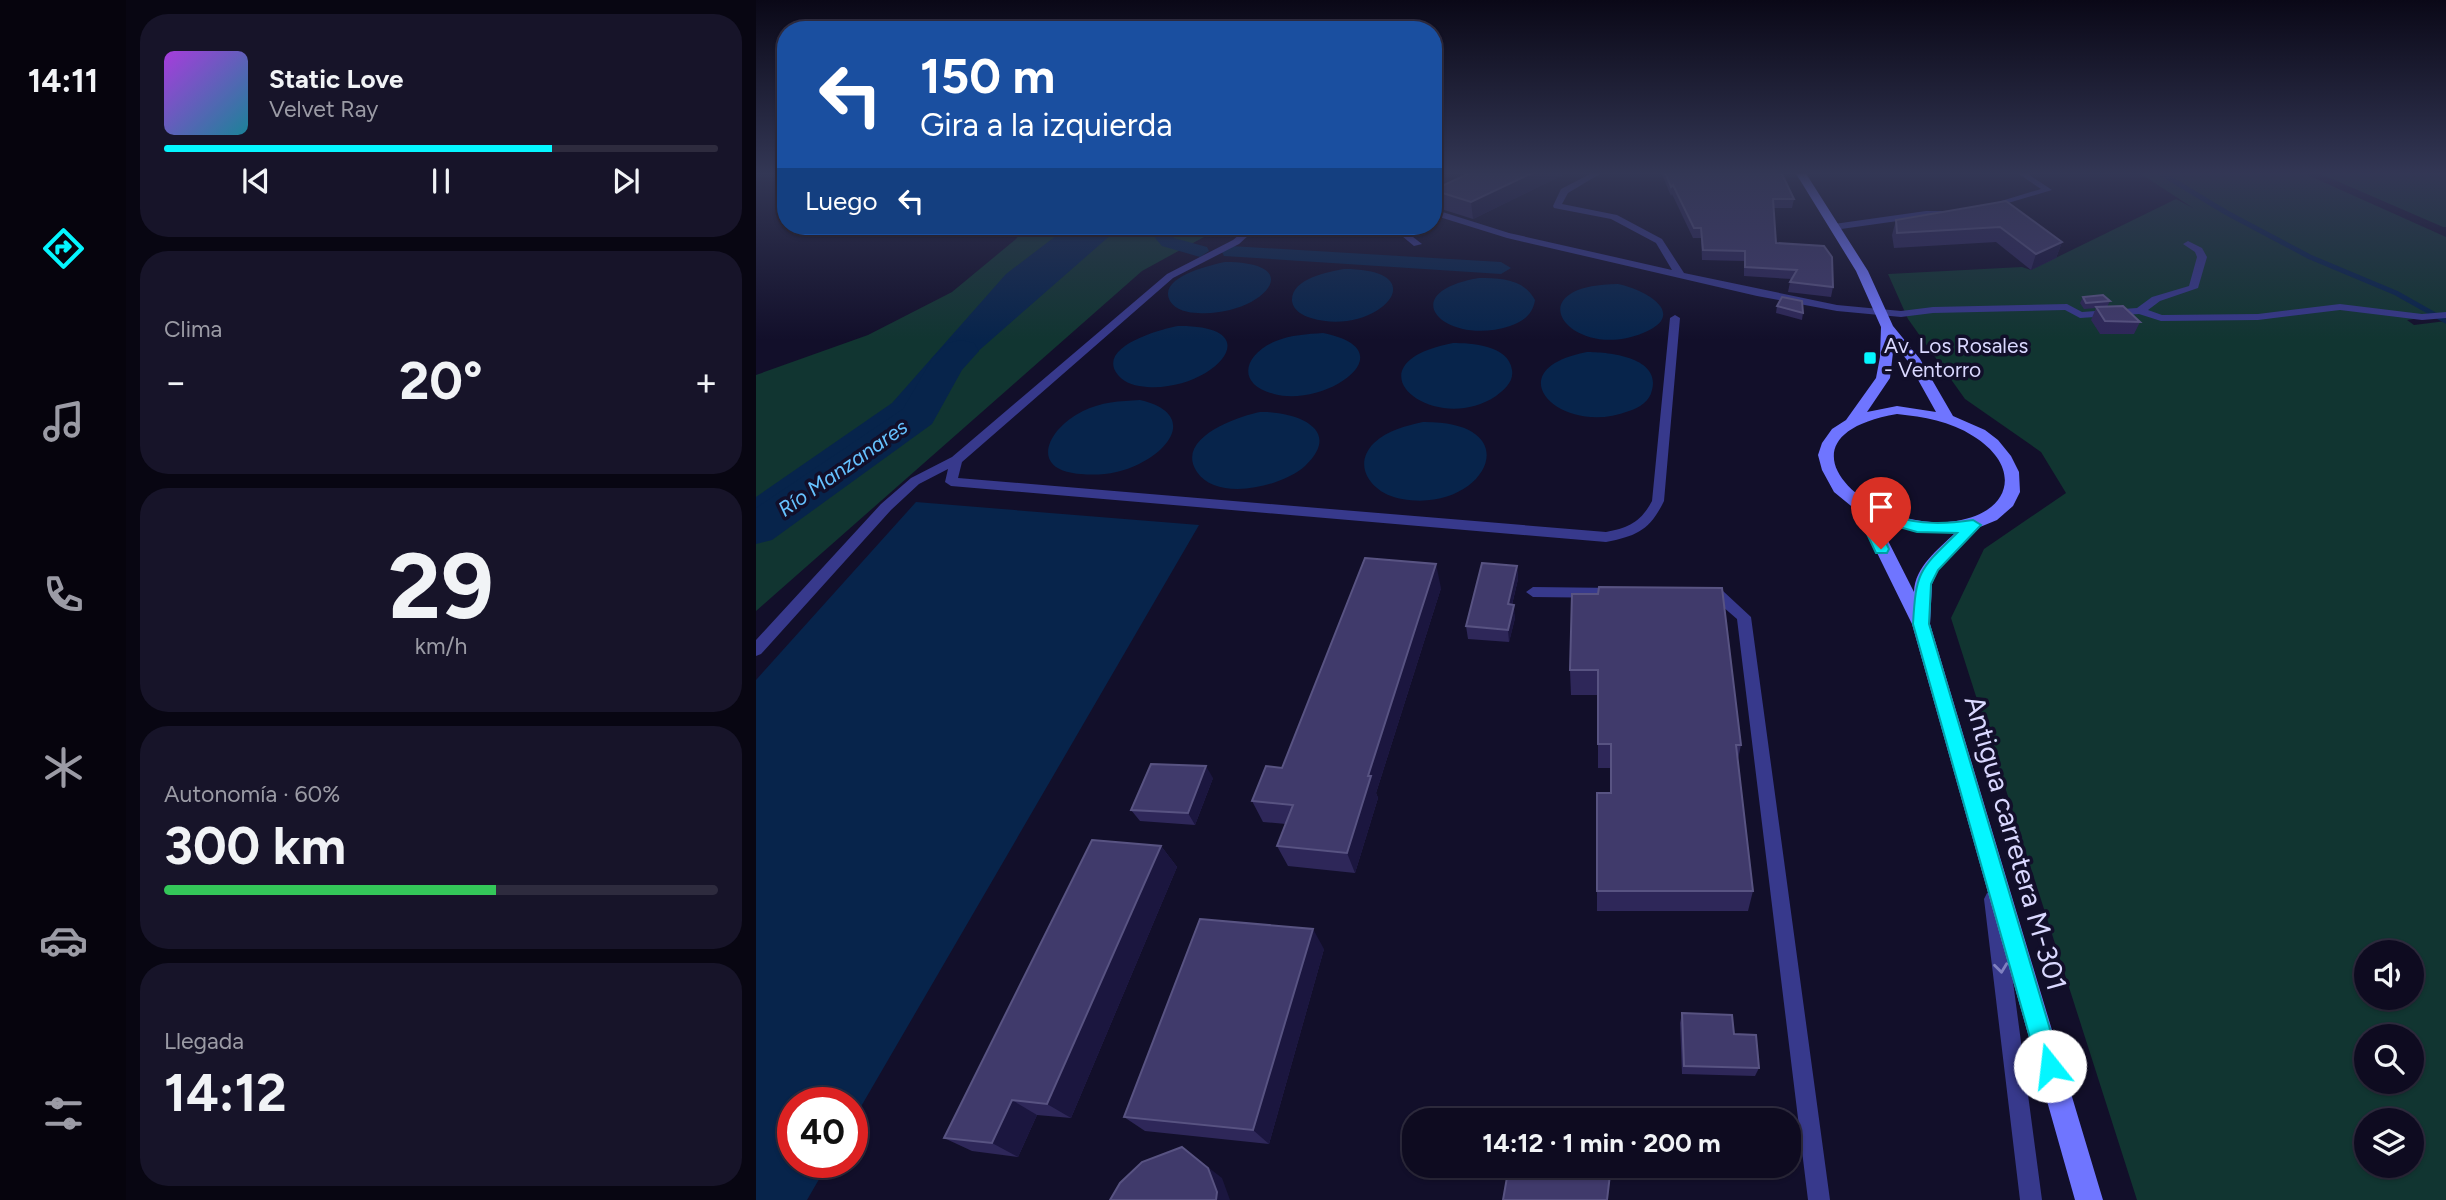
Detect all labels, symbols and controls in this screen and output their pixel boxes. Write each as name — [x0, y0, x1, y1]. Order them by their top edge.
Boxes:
text: 150 m — [920, 46, 1055, 105]
icon: left — [805, 49, 896, 140]
text: 14:11 — [28, 62, 98, 100]
text: Static Love — [269, 63, 403, 95]
text: Velvet Ray — [269, 95, 378, 123]
text: Gira a la izquierda — [920, 106, 1173, 144]
icon: previous — [237, 162, 275, 200]
icon: pause — [422, 162, 460, 200]
icon: next — [607, 162, 645, 200]
icon: left — [892, 182, 930, 220]
text: Luego — [805, 185, 878, 217]
icon: directions — [39, 224, 88, 273]
text: Clima — [164, 315, 222, 343]
place label: Av. Los Rosales - Ventorro — [1884, 333, 2028, 382]
text: 20° — [399, 350, 483, 412]
marker: Av. Los Rosales - Ventorro — [1862, 350, 1878, 366]
text: − — [164, 359, 188, 405]
text: + — [694, 359, 718, 405]
icon: music — [39, 397, 88, 446]
water label: Río Manzanares — [773, 414, 912, 522]
pin — [1851, 477, 1911, 549]
icon: arrive — [1862, 488, 1900, 526]
text: 29 — [388, 532, 494, 641]
icon: phone — [39, 570, 88, 619]
text: km/h — [415, 632, 467, 660]
street label: Antigua carretera M-301 — [1958, 692, 2074, 994]
icon: climate — [39, 743, 88, 792]
text: Autonomía · 60% — [164, 780, 340, 808]
text: 300 km — [164, 815, 346, 877]
icon: car — [39, 916, 88, 965]
map controls — [2354, 940, 2424, 1178]
button: sound — [2354, 940, 2424, 1010]
one-way arrow — [1994, 963, 2009, 974]
button: search — [2354, 1024, 2424, 1094]
text: Llegada — [164, 1027, 244, 1055]
position arrow — [2013, 1029, 2087, 1103]
text: 14:12 — [164, 1062, 287, 1124]
speed limit sign: 40 — [777, 1087, 868, 1178]
icon: filters — [39, 1089, 88, 1138]
button: layers — [2354, 1108, 2424, 1178]
text: 14:12 · 1 min · 200 m — [1482, 1127, 1721, 1159]

